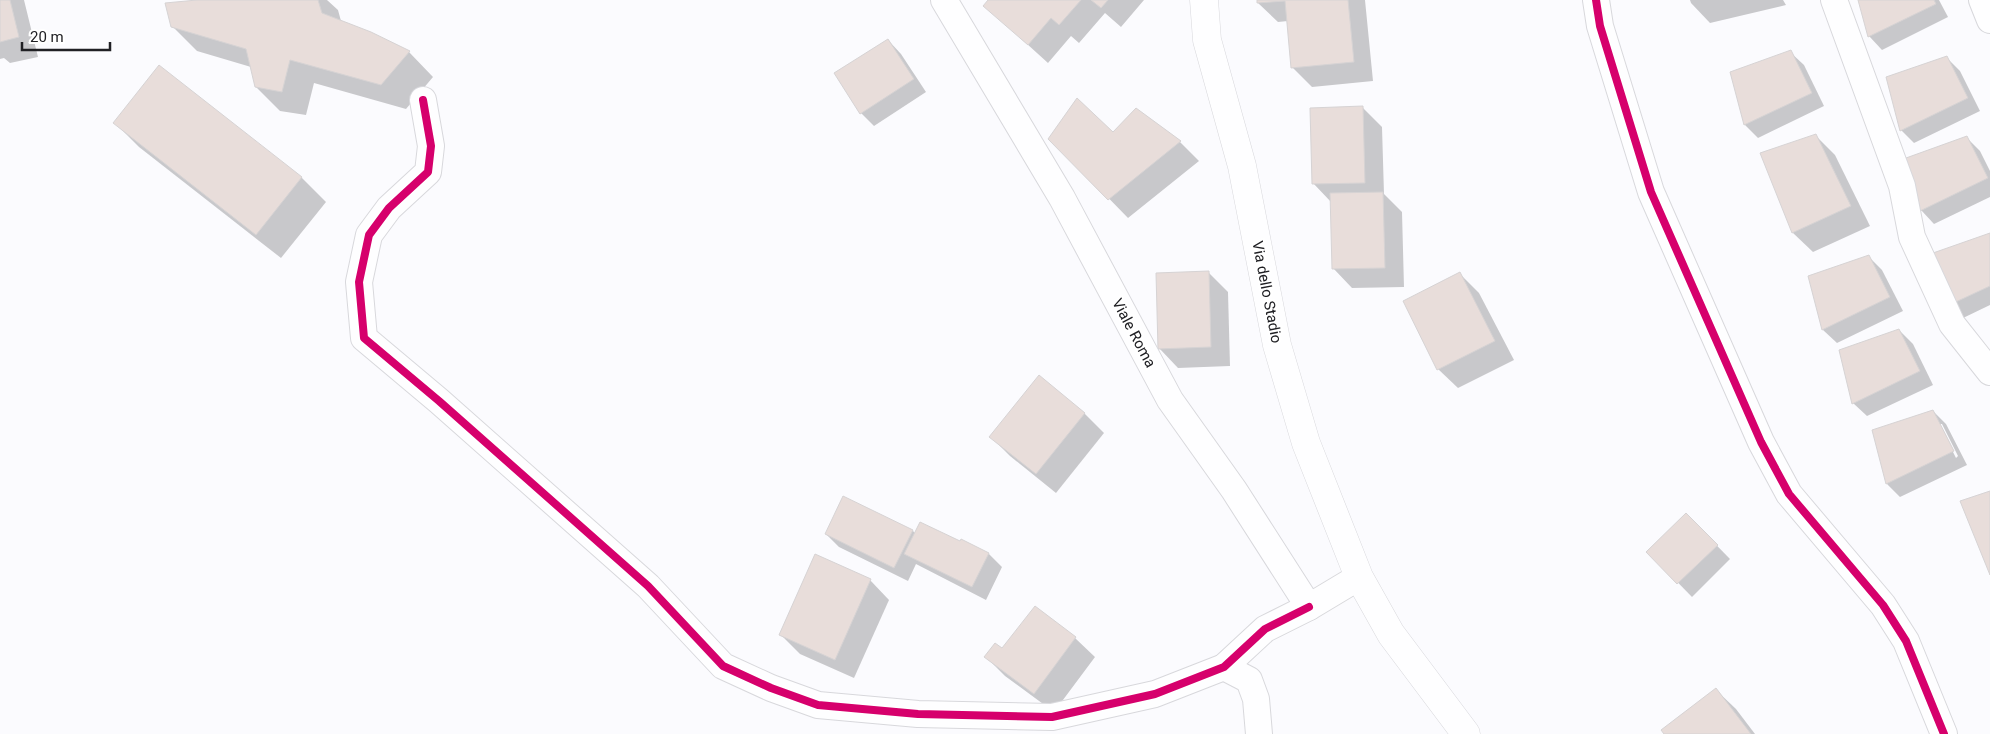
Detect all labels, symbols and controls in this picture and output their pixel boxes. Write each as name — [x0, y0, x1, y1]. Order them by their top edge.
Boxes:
scale bar — [22, 20, 110, 52]
text: 20 m — [30, 28, 64, 46]
street label: Via dello Stadio — [1248, 239, 1286, 345]
street label: Viale Roma — [1108, 295, 1160, 371]

